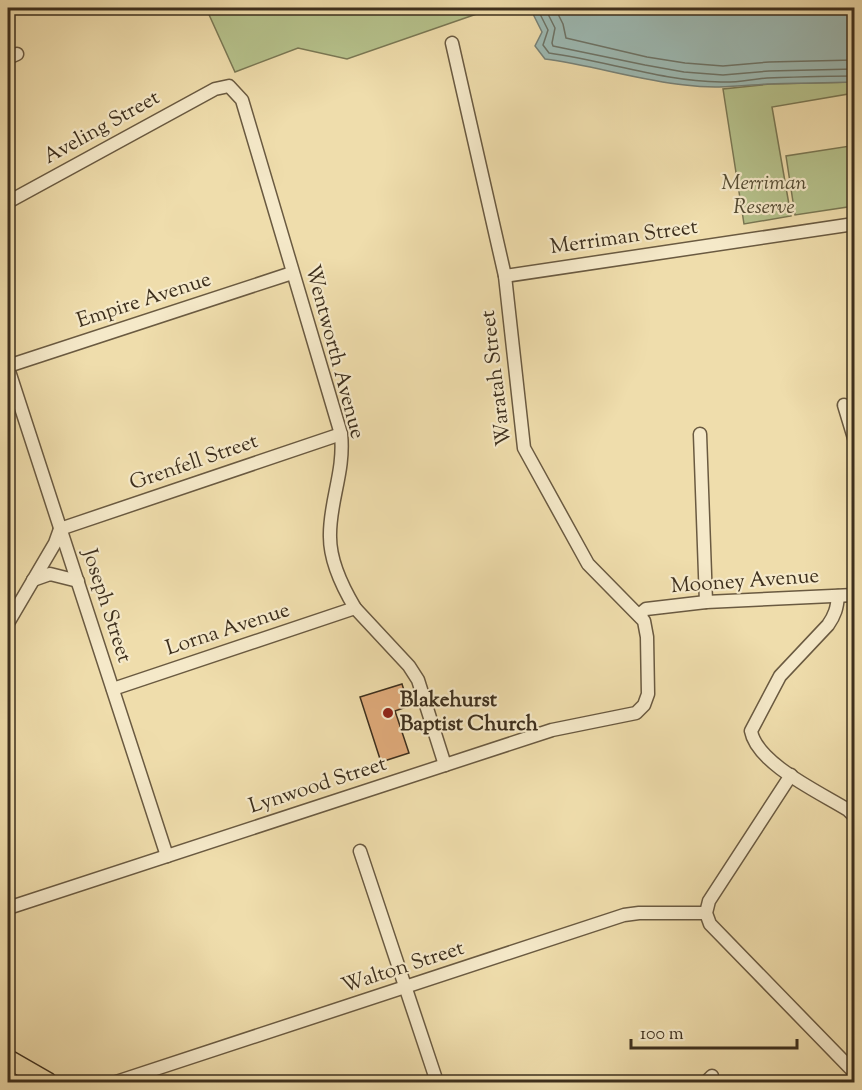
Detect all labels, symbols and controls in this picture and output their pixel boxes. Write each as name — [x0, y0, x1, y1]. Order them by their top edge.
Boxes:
street label: Aveling Street — [38, 84, 166, 172]
park label: Merriman Reserve — [721, 169, 807, 223]
street label: Merriman Street — [548, 213, 700, 263]
street label: Wentworth Avenue — [296, 262, 372, 442]
street label: Empire Avenue — [73, 265, 215, 337]
street label: Waratah Street — [474, 308, 520, 448]
street label: Grenfell Street — [126, 427, 262, 499]
street label: Joseph Street — [73, 544, 138, 667]
street label: Mooney Avenue — [670, 562, 820, 602]
street label: Lorna Avenue — [162, 596, 294, 664]
place label: Blakehurst Baptist Church — [400, 686, 539, 740]
marker: Blakehurst Baptist Church — [381, 706, 395, 720]
street label: Lynwood Street — [245, 750, 391, 822]
street label: Walton Street — [338, 934, 468, 1002]
scale bar — [631, 1012, 798, 1050]
text: 100 m — [640, 1022, 684, 1048]

